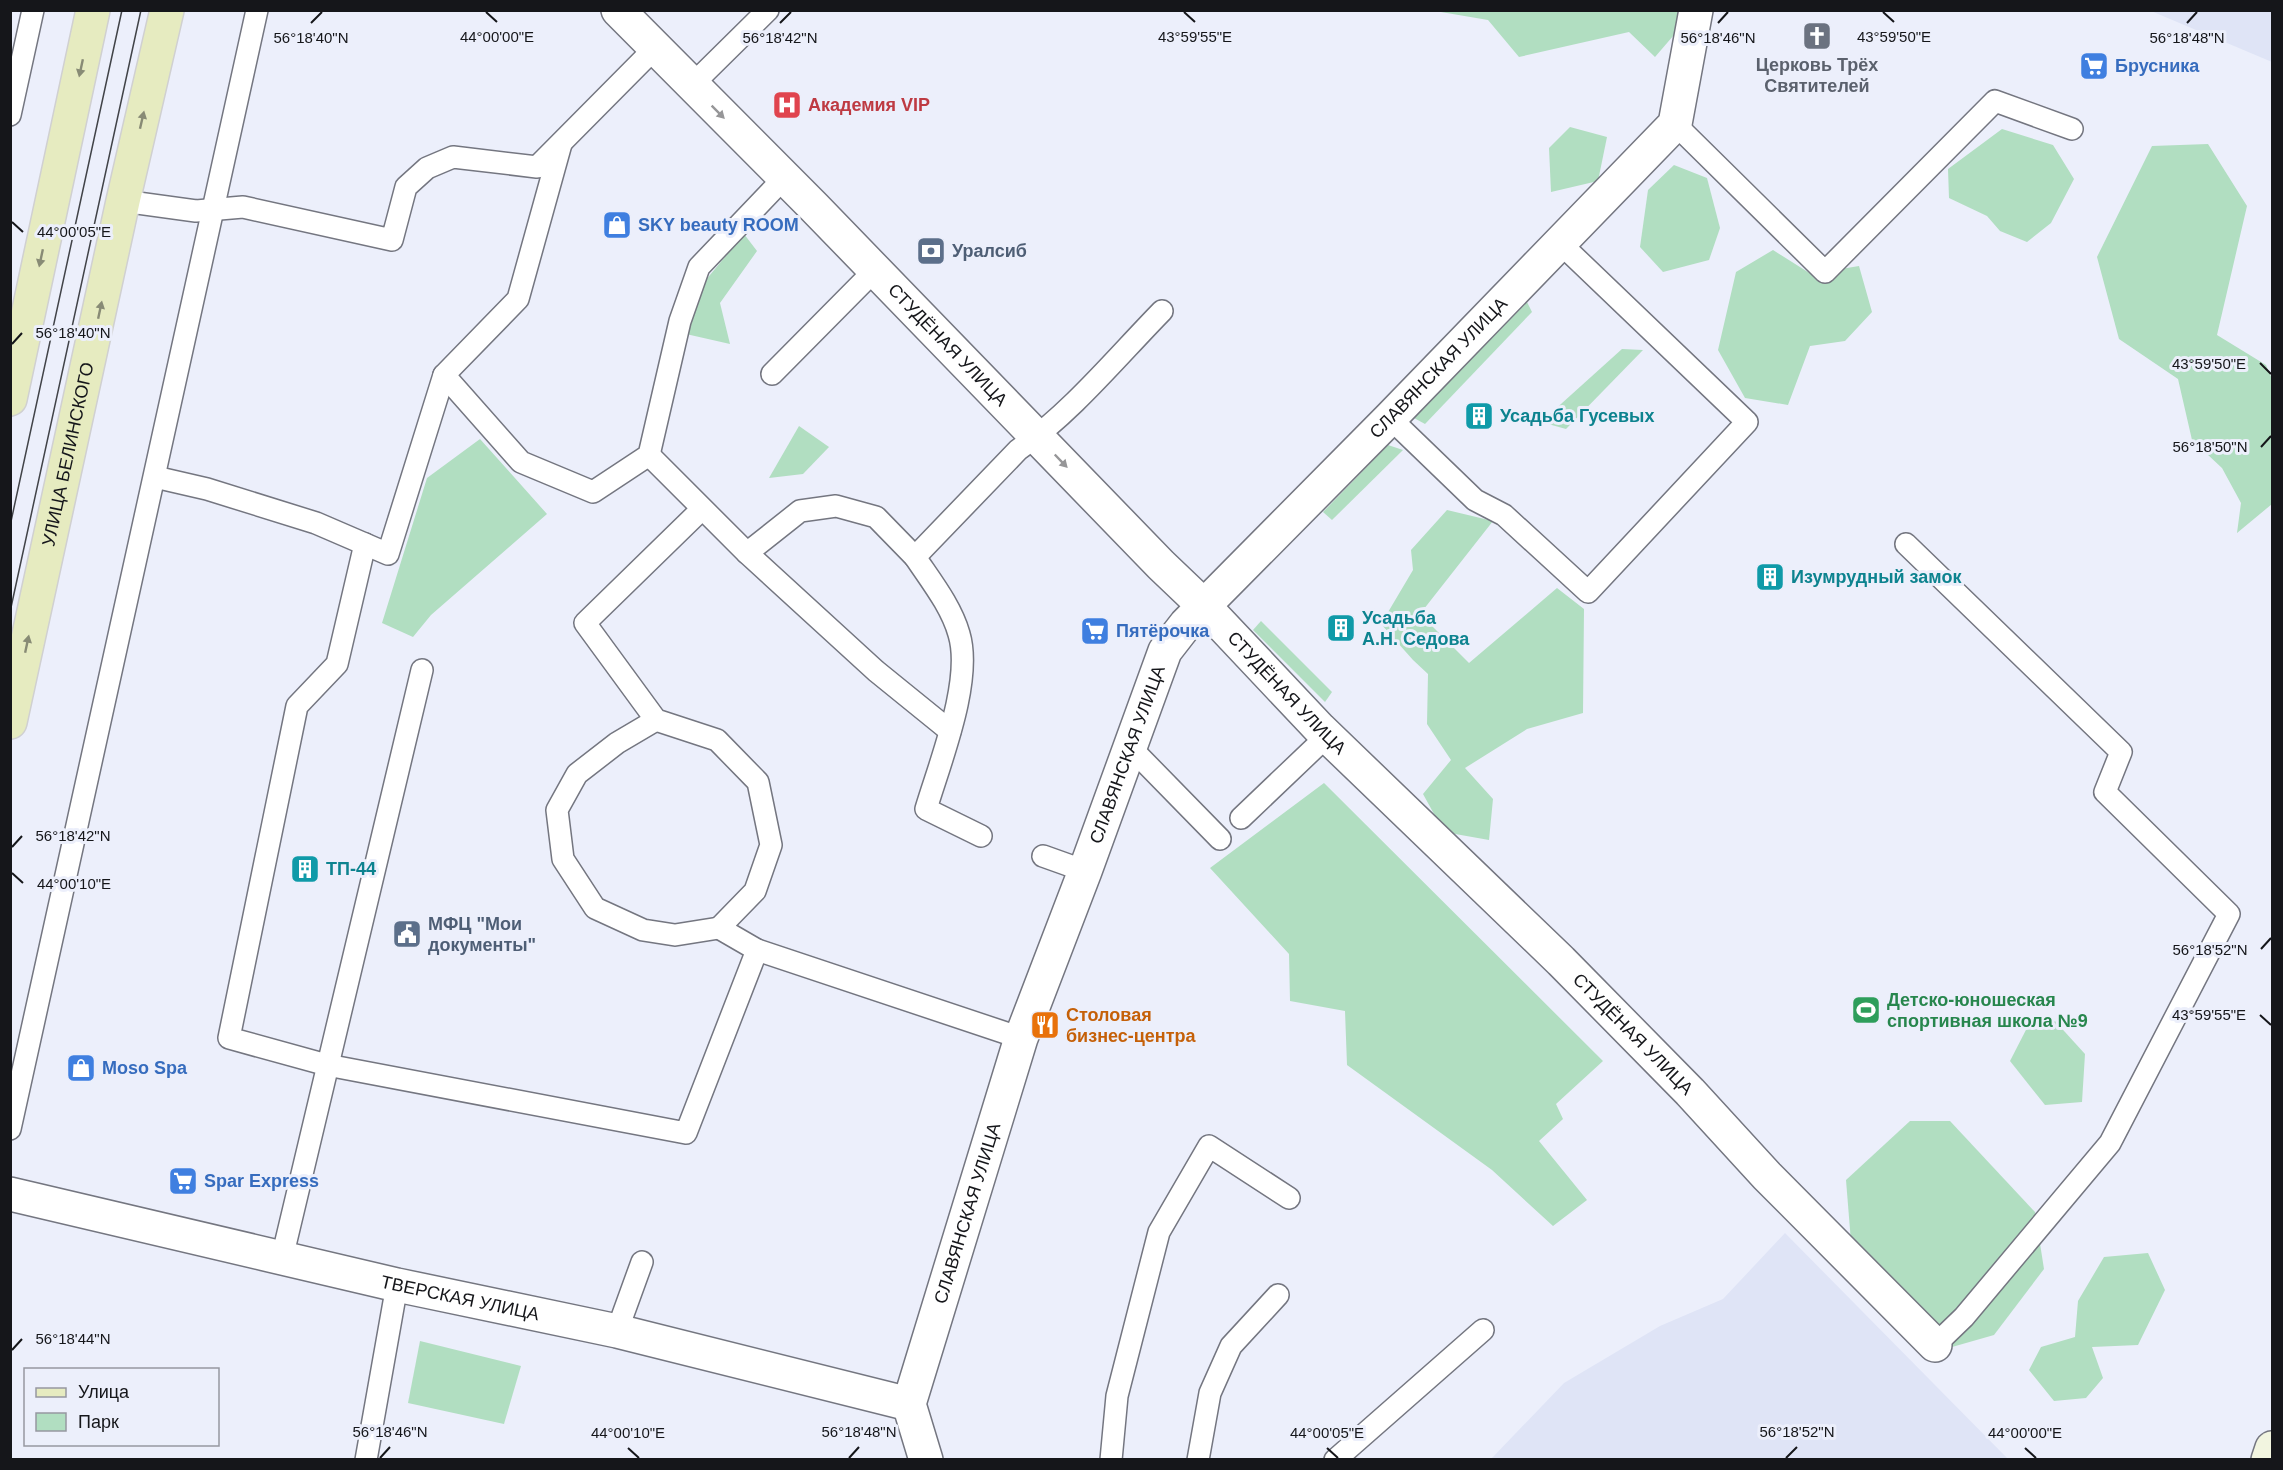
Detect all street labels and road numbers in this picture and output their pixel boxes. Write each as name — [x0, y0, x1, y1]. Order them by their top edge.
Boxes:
street label: СТУДЁНАЯ УЛИЦА — [884, 280, 1011, 410]
street label: СЛАВЯНСКАЯ УЛИЦА — [1366, 293, 1511, 442]
street label: УЛИЦА БЕЛИНСКОГО — [38, 360, 98, 548]
street label: СТУДЁНАЯ УЛИЦА — [1223, 628, 1350, 759]
street label: СЛАВЯНСКАЯ УЛИЦА — [1086, 663, 1169, 846]
street label: СТУДЁНАЯ УЛИЦА — [1569, 969, 1697, 1099]
street label: СЛАВЯНСКАЯ УЛИЦА — [930, 1120, 1004, 1306]
street label: ТВЕРСКАЯ УЛИЦА — [379, 1272, 541, 1324]

